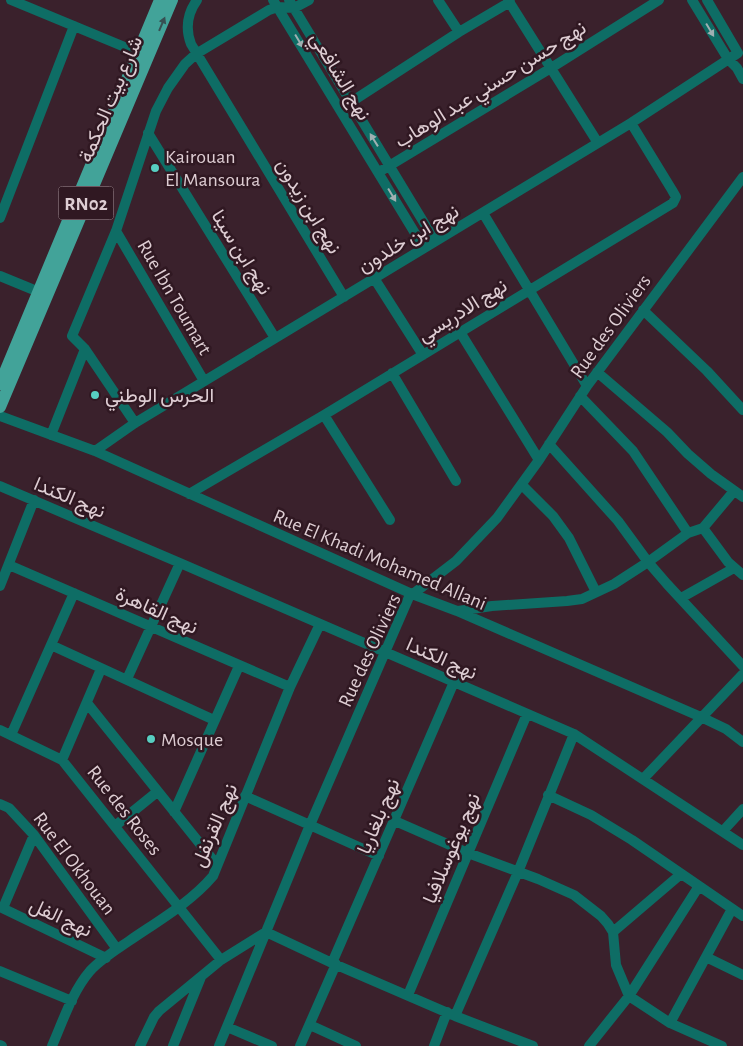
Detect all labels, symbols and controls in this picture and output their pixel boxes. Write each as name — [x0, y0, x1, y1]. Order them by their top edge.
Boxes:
one-way arrow — [159, 17, 167, 31]
street label: نهج حسن حسني عبد الوهاب — [391, 18, 593, 157]
one-way arrow — [706, 22, 714, 37]
street label: نهج الشافعي — [301, 29, 374, 127]
street label: شارع بيت الحكمة — [75, 34, 149, 166]
one-way arrow — [294, 35, 304, 48]
one-way arrow — [369, 133, 378, 146]
place label: Kairouan El Mansoura — [165, 147, 261, 190]
street label: نهج ابن زيدون — [269, 155, 344, 259]
marker: Kairouan El Mansoura — [149, 162, 161, 174]
road number: RN02 — [58, 187, 114, 220]
one-way arrow — [388, 189, 397, 202]
street label: نهج ابن خلدون — [355, 201, 464, 279]
street label: نهج ابن سينا — [205, 207, 275, 300]
street label: Rue Ibn Toumart — [133, 237, 215, 359]
street label: Rue des Oliviers — [567, 271, 655, 382]
street label: نهج الادريسي — [414, 276, 514, 351]
place label: الحرس الوطني — [105, 386, 214, 412]
marker: الحرس الوطني — [89, 389, 101, 401]
street label: نهج الكندا — [30, 474, 108, 525]
street label: Rue El Khadi Mohamed Allani — [270, 506, 489, 614]
street label: نهج القاهرة — [111, 584, 201, 641]
street label: Rue des Oliviers — [335, 591, 405, 710]
street label: نهج الكندا — [402, 634, 480, 686]
place label: Mosque — [161, 730, 223, 750]
marker: Mosque — [145, 733, 157, 745]
street label: Rue des Roses — [83, 762, 165, 859]
street label: نهج بلغاريا — [354, 776, 407, 858]
street label: نهج القرنفل — [188, 781, 244, 871]
street label: نهج يوغوسلافيا — [420, 790, 487, 908]
street label: Rue El Okhouan — [29, 809, 119, 919]
street label: نهج الفل — [25, 895, 95, 944]

